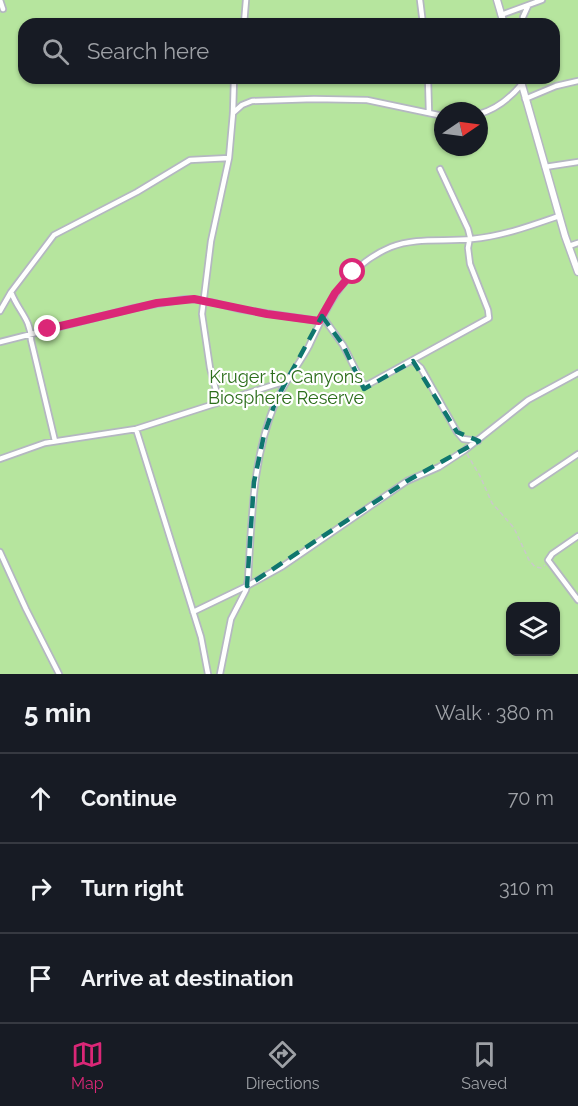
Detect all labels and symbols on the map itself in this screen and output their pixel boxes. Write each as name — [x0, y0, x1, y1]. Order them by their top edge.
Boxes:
north arrow — [434, 102, 488, 156]
route start — [339, 258, 365, 284]
route end — [34, 315, 60, 341]
park label: Kruger to Canyons Biosphere Reserve — [208, 366, 364, 408]

